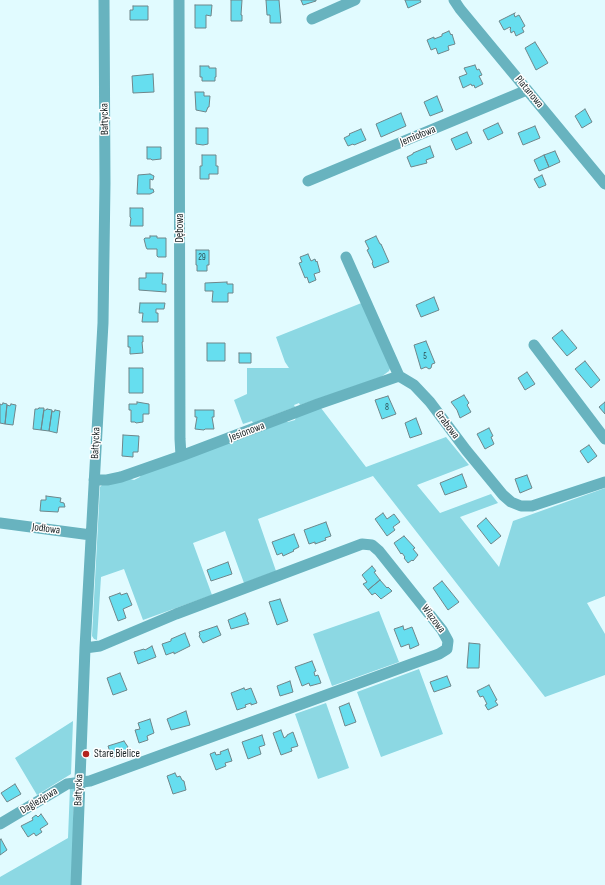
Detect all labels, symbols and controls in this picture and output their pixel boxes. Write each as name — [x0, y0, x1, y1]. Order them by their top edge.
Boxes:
street label: Platanowa — [512, 73, 546, 111]
street label: Bałtycka — [98, 103, 112, 135]
street label: Jemiołowa — [398, 123, 438, 149]
street label: Dębowa — [173, 213, 187, 243]
house number: 29 — [198, 253, 206, 263]
house number: 5 — [423, 352, 427, 362]
house number: 8 — [385, 403, 389, 413]
street label: Grabowa — [432, 408, 462, 442]
street label: Jesionowa — [227, 419, 267, 445]
street label: Bałtycka — [89, 427, 103, 459]
street label: Jodłowa — [31, 521, 61, 537]
street label: Wiązowa — [418, 602, 448, 636]
place label: Stare Bielice — [94, 747, 140, 761]
marker: Stare Bielice — [81, 749, 91, 759]
street label: Bałtycka — [72, 774, 86, 806]
street label: Daglezjowa — [18, 785, 60, 817]

